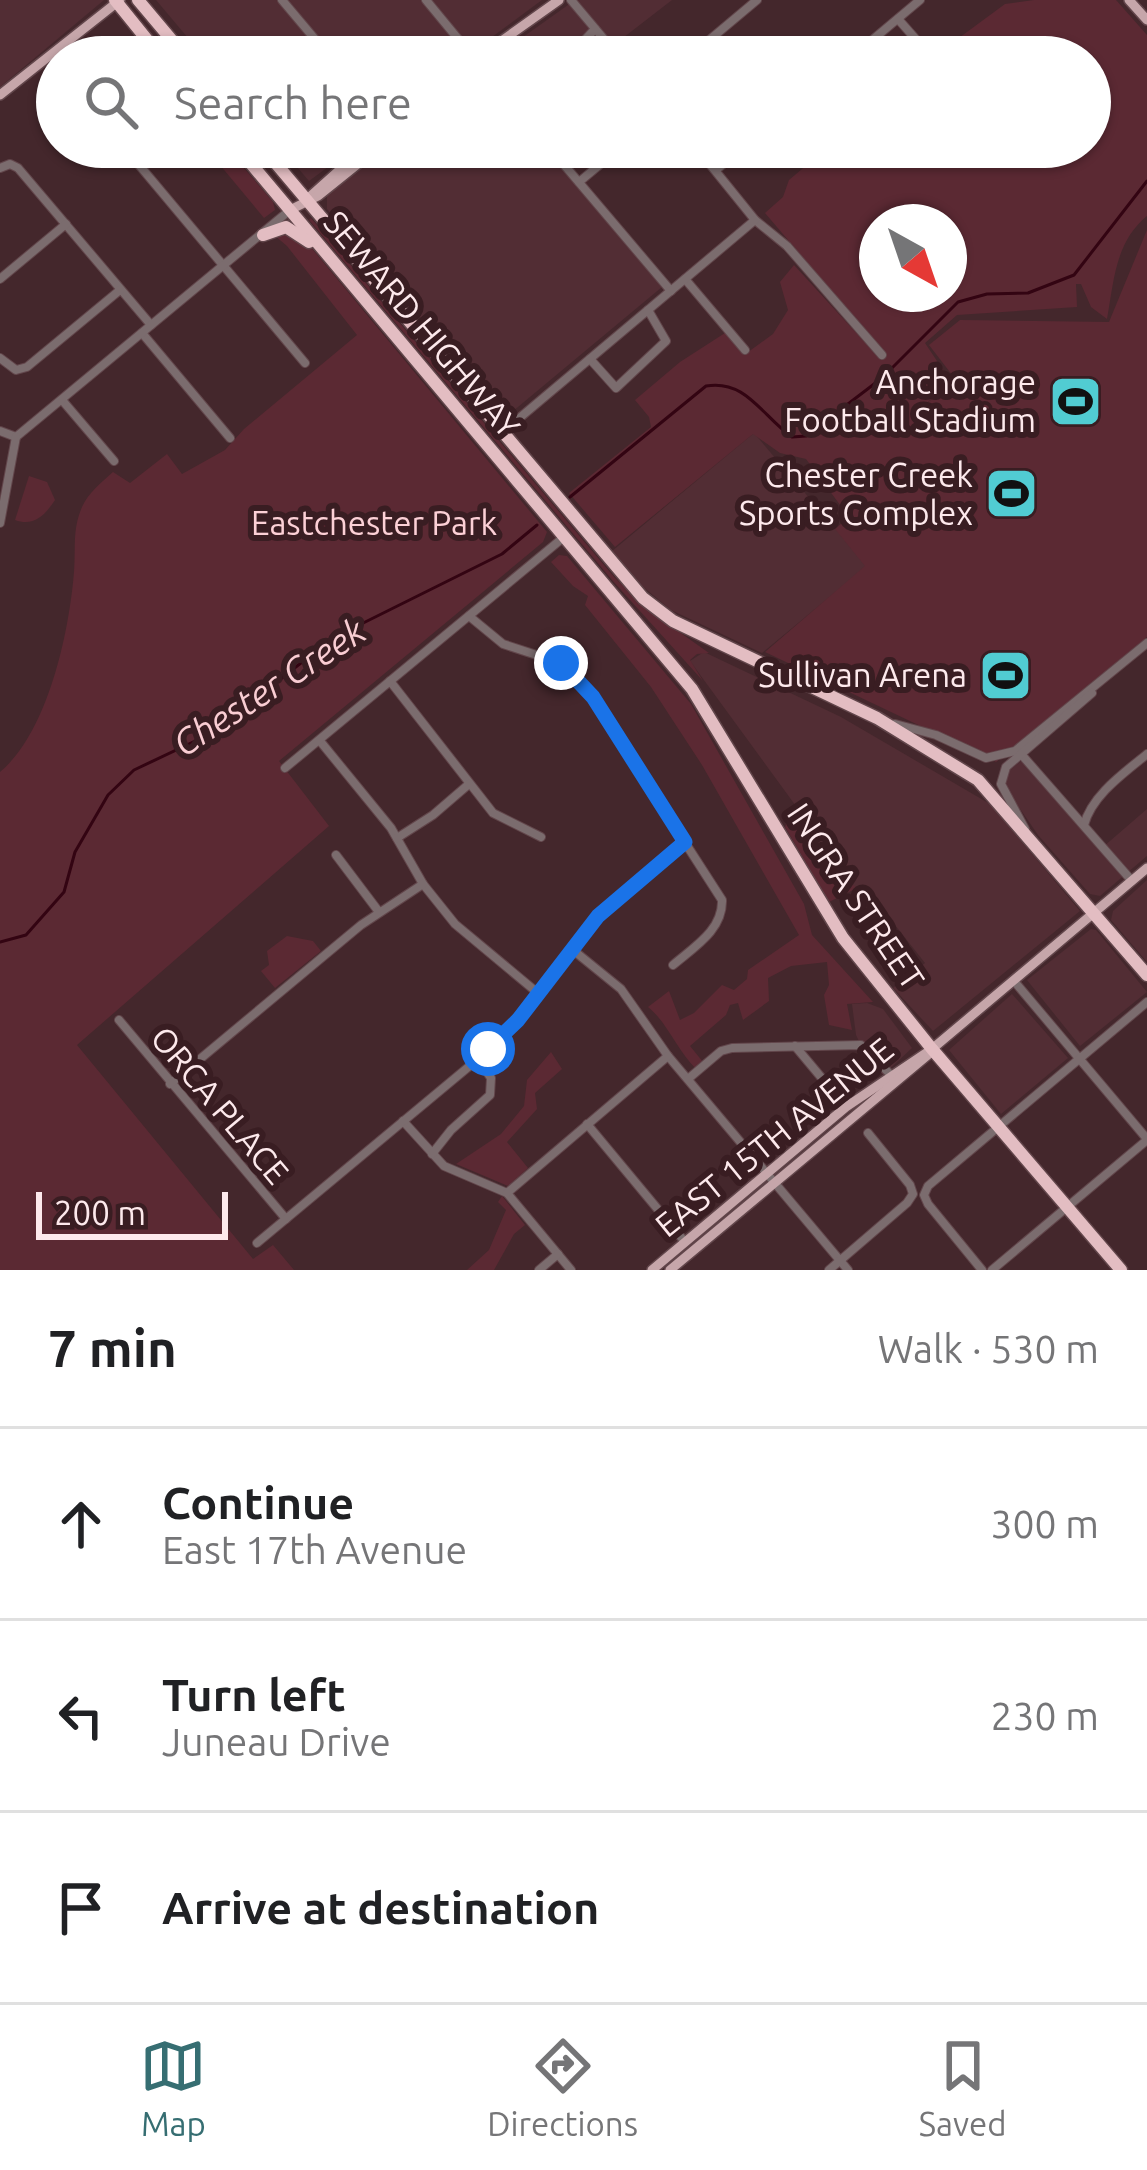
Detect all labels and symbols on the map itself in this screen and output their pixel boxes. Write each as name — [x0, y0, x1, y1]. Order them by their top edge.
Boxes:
street label: SEWARD HIGHWAY — [317, 203, 528, 444]
north arrow — [859, 204, 967, 312]
place label: Anchorage Football Stadium — [784, 363, 1036, 438]
sports icon: Anchorage Football Stadium — [1047, 373, 1103, 429]
place label: Chester Creek Sports Complex — [739, 456, 973, 531]
sports icon: Chester Creek Sports Complex — [984, 466, 1040, 522]
park label: Eastchester Park — [251, 504, 497, 541]
water label: Chester Creek — [165, 609, 373, 764]
route end — [534, 636, 588, 690]
sports icon: Sullivan Arena — [978, 647, 1034, 703]
place label: Sullivan Arena — [758, 656, 967, 693]
street label: INGRA STREET — [781, 796, 932, 996]
street label: ORCA PLACE — [144, 1019, 297, 1191]
route start — [461, 1022, 515, 1076]
street label: EAST 15TH AVENUE — [648, 1030, 900, 1244]
scale bar — [36, 1186, 228, 1239]

